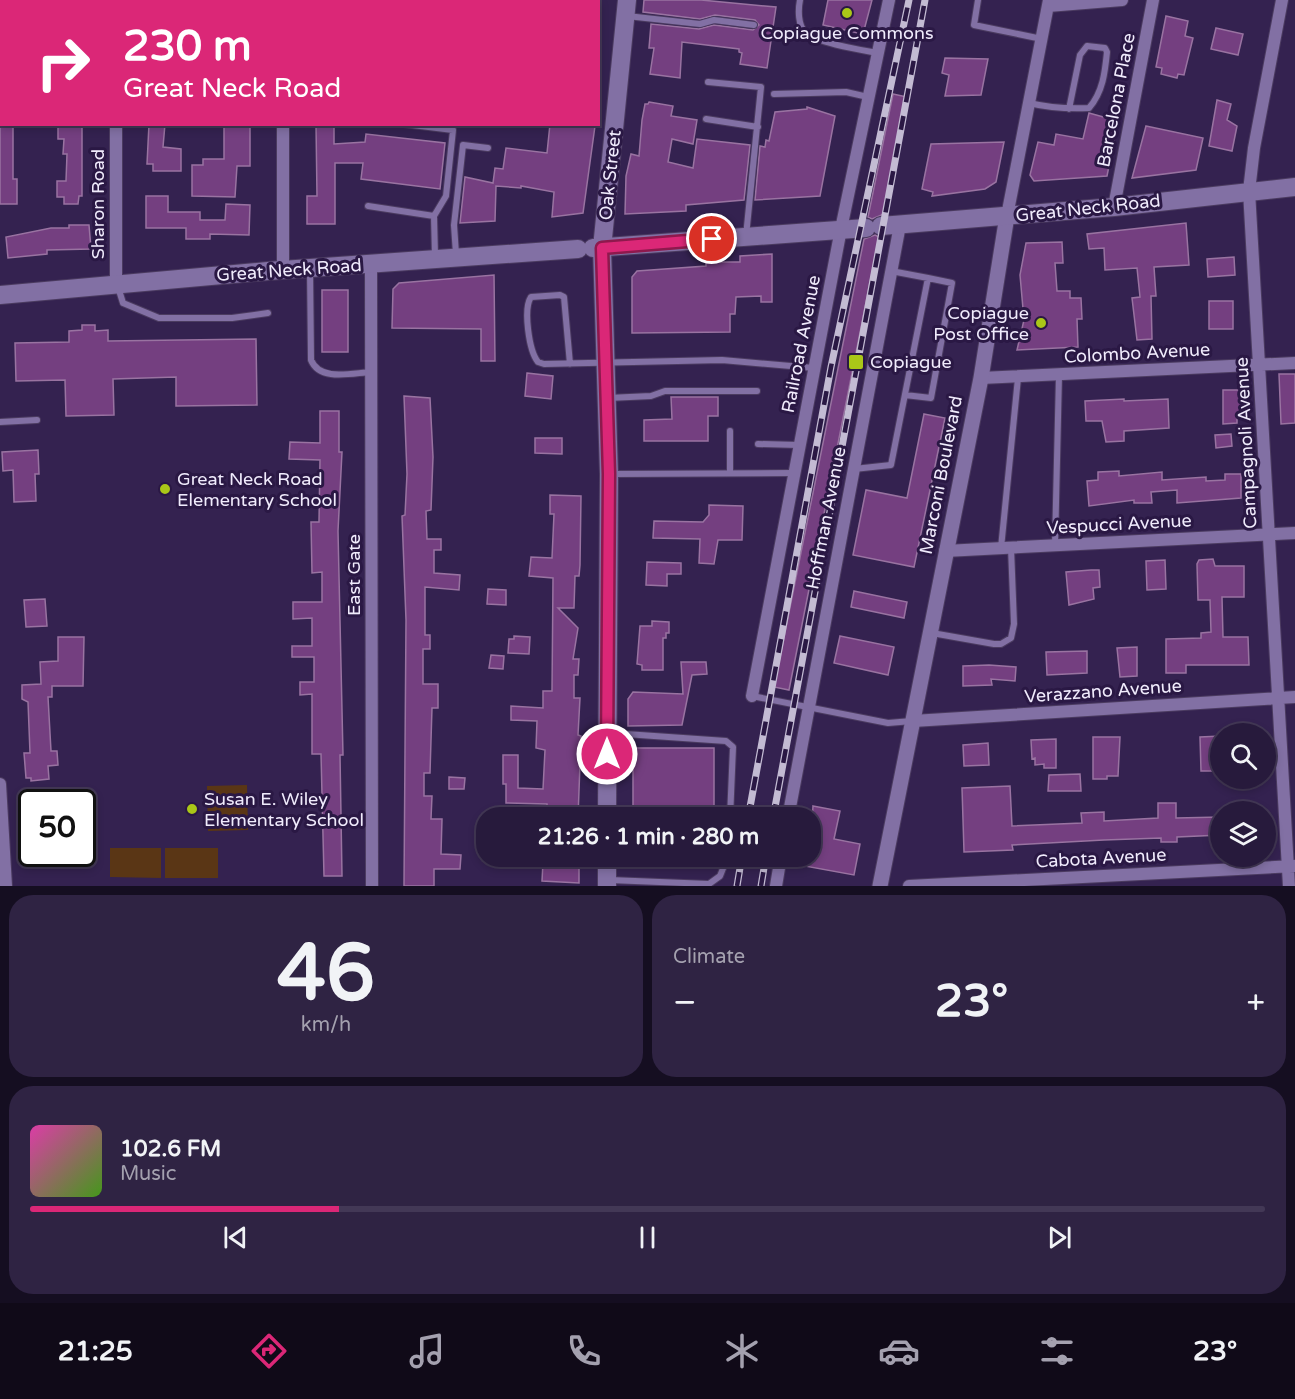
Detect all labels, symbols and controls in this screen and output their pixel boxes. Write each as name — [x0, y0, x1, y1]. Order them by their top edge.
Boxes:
marker: Copiague Commons — [840, 6, 854, 20]
text: 230 m — [123, 21, 252, 72]
place label: Copiague Commons — [760, 22, 934, 44]
icon: right — [24, 24, 102, 102]
street label: Barcelona Place — [1092, 31, 1140, 169]
text: Great Neck Road — [123, 72, 341, 105]
street label: Oak Street — [594, 129, 626, 221]
street label: Sharon Road — [87, 149, 109, 259]
street label: Great Neck Road — [1014, 189, 1162, 227]
pin — [686, 213, 737, 264]
icon: arrive — [695, 222, 728, 255]
street label: Great Neck Road — [216, 254, 362, 286]
street label: Railroad Avenue — [777, 273, 825, 415]
place label: Copiague Post Office — [933, 302, 1029, 345]
marker: Copiague Post Office — [1034, 316, 1048, 330]
street label: Colombo Avenue — [1063, 338, 1211, 368]
place label: Copiague — [870, 351, 952, 373]
marker: Copiague — [847, 353, 865, 371]
street label: Campagnoli Avenue — [1231, 357, 1261, 529]
street label: Marconi Boulevard — [915, 394, 967, 556]
street label: Hoffman Avenue — [801, 445, 851, 591]
place label: Great Neck Road Elementary School — [177, 468, 337, 511]
marker: Great Neck Road Elementary School — [158, 482, 172, 496]
street label: Vespucci Avenue — [1046, 509, 1192, 539]
street label: East Gate — [343, 534, 365, 616]
street label: Verazzano Avenue — [1024, 675, 1182, 707]
position arrow — [575, 722, 639, 786]
map controls — [1210, 723, 1276, 867]
button: search — [1210, 723, 1276, 789]
place label: Susan E. Wiley Elementary School — [204, 788, 364, 831]
speed limit sign: 50 — [18, 789, 96, 867]
button: layers — [1210, 801, 1276, 867]
marker: Susan E. Wiley Elementary School — [185, 802, 199, 816]
text: 21:26 · 1 min · 280 m — [538, 824, 759, 850]
street label: Cabota Avenue — [1035, 844, 1167, 872]
text: 46 — [277, 927, 375, 1021]
text: Climate — [673, 945, 745, 969]
text: 23° — [935, 975, 1008, 1029]
text: − — [673, 983, 697, 1022]
text: + — [1246, 983, 1265, 1022]
text: km/h — [301, 1013, 351, 1037]
text: 102.6 FM — [120, 1136, 221, 1162]
text: Music — [120, 1162, 176, 1186]
icon: previous — [219, 1221, 252, 1254]
icon: pause — [631, 1221, 664, 1254]
icon: next — [1043, 1221, 1076, 1254]
icon: directions — [248, 1330, 290, 1372]
icon: music — [406, 1330, 448, 1372]
icon: phone — [563, 1330, 605, 1372]
icon: climate — [721, 1330, 763, 1372]
icon: car — [878, 1330, 920, 1372]
icon: filters — [1036, 1330, 1078, 1372]
text: 21:25 — [58, 1335, 133, 1368]
text: 23° — [1193, 1335, 1237, 1368]

